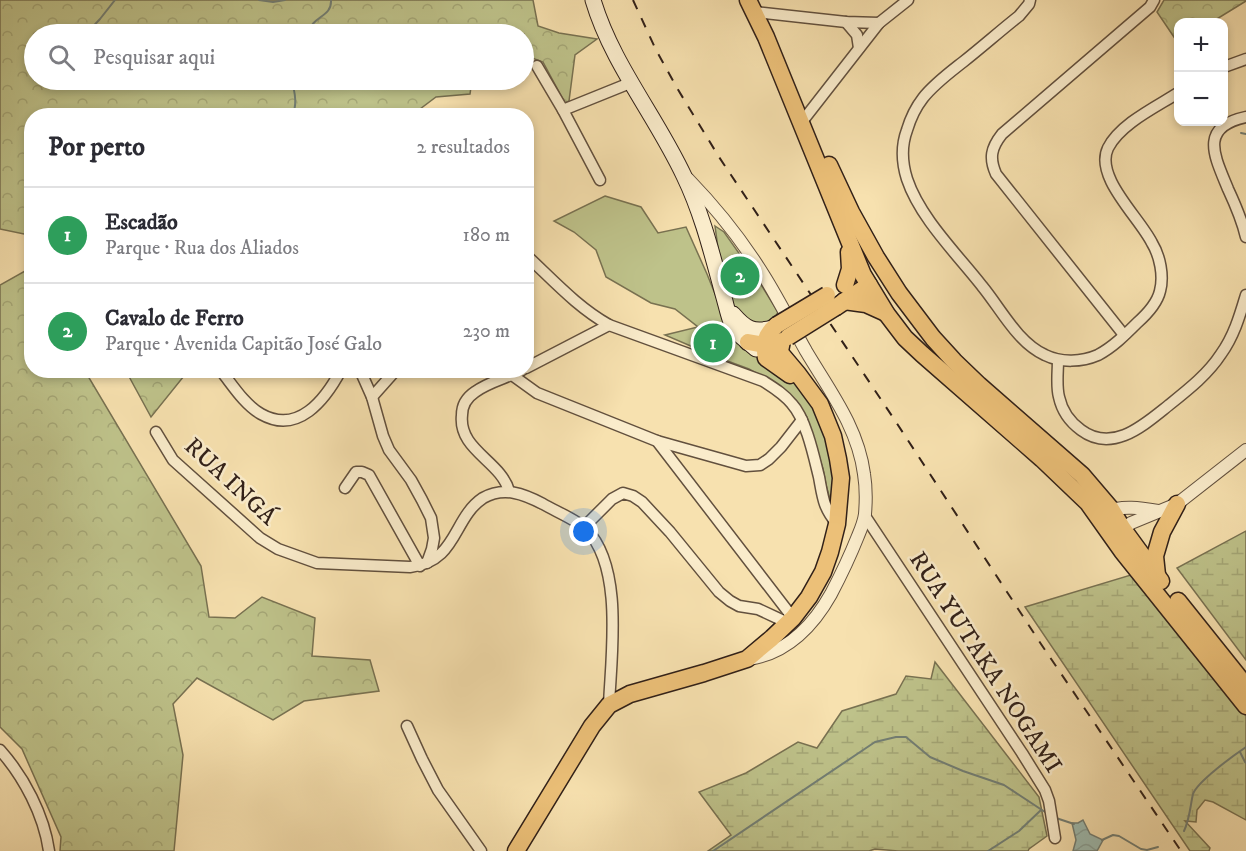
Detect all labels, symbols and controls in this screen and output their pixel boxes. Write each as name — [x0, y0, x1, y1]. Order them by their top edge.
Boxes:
map controls — [1174, 18, 1228, 126]
button: + — [1174, 18, 1228, 72]
search box — [24, 24, 534, 90]
icon: search — [45, 41, 78, 74]
text: Pesquisar aqui — [93, 44, 215, 71]
button: − — [1174, 72, 1228, 126]
text: Por perto — [48, 131, 145, 164]
text: 2 resultados — [417, 135, 510, 160]
text: Escadão — [105, 209, 178, 236]
text: 1 — [64, 223, 71, 248]
text: 180 m — [463, 223, 510, 248]
text: Parque · Rua dos Aliados — [105, 236, 299, 261]
pin: 2 — [720, 254, 760, 298]
text: Cavalo de Ferro — [105, 305, 244, 332]
text: 2 — [63, 319, 72, 344]
text: 230 m — [463, 319, 510, 344]
pin: 1 — [694, 320, 732, 366]
text: Parque · Avenida Capitão José Galo — [105, 332, 382, 357]
street label: RUA INGÁ — [178, 431, 284, 533]
your location — [569, 517, 598, 546]
street label: RUA YUTAKA NOGAMI — [902, 546, 1068, 779]

